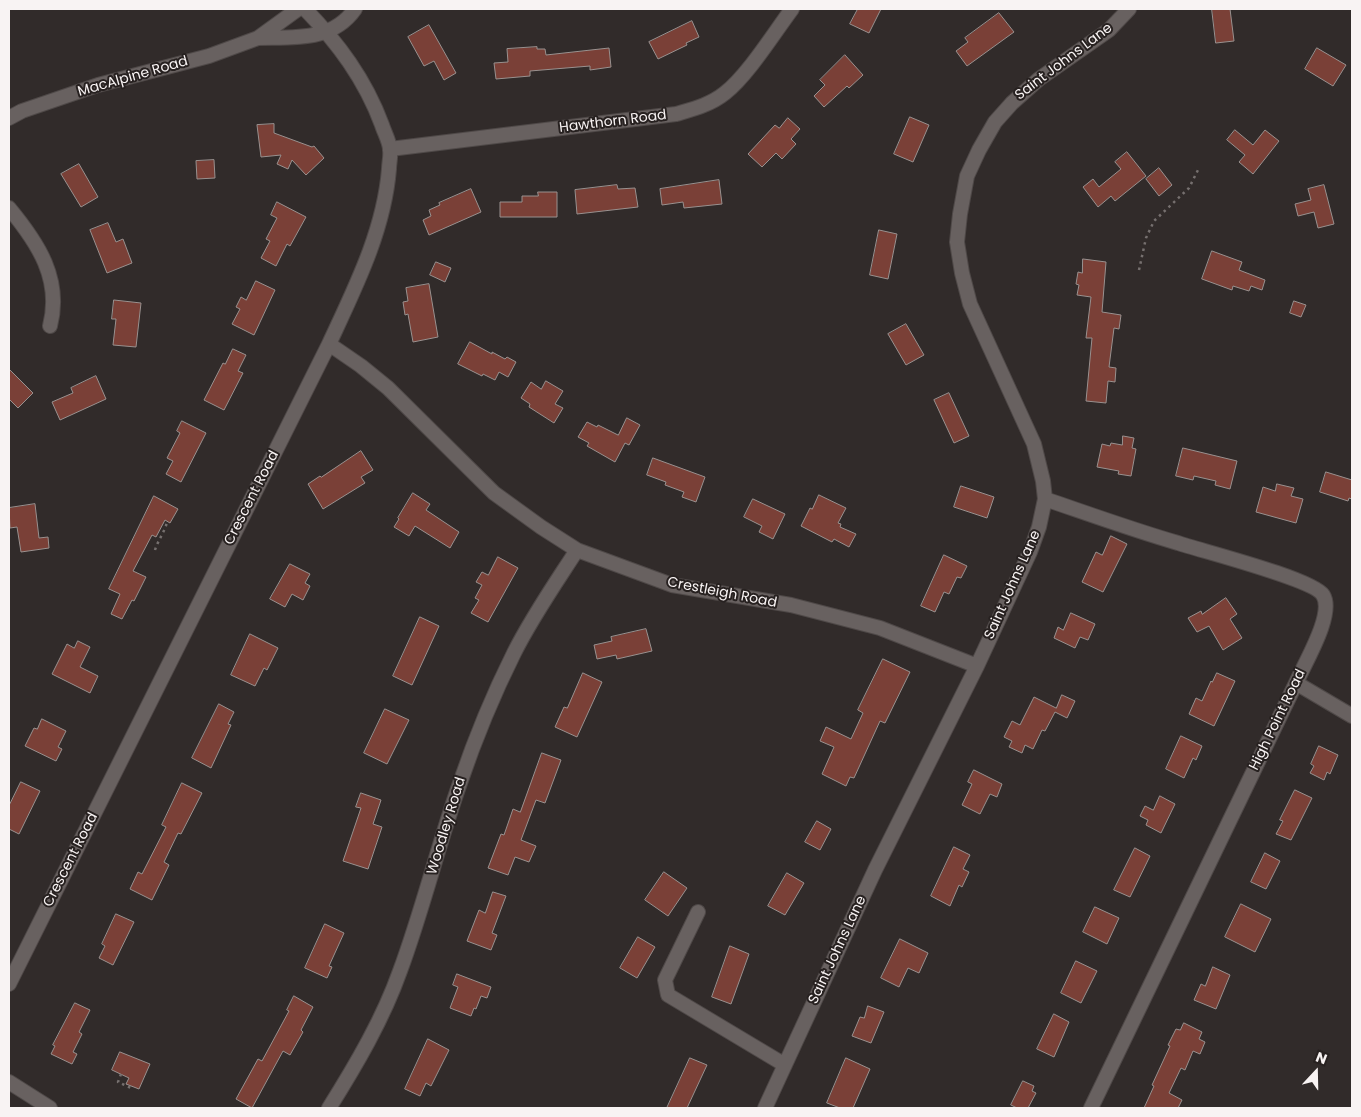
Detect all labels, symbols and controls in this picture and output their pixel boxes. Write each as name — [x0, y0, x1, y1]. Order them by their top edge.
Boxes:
street label: Saint Johns Lane — [1012, 20, 1116, 104]
street label: MacAlpine Road — [76, 53, 190, 101]
street label: Hawthorn Road — [558, 107, 668, 137]
street label: Crescent Road — [221, 448, 283, 548]
street label: Saint Johns Lane — [981, 528, 1045, 642]
street label: Crestleigh Road — [666, 574, 778, 612]
street label: High Point Road — [1246, 667, 1310, 773]
street label: Woodley Road — [424, 775, 470, 877]
street label: Crescent Road — [40, 810, 102, 910]
street label: Saint Johns Lane — [806, 893, 870, 1007]
north arrow — [1291, 1047, 1341, 1097]
text: N — [1313, 1047, 1330, 1069]

